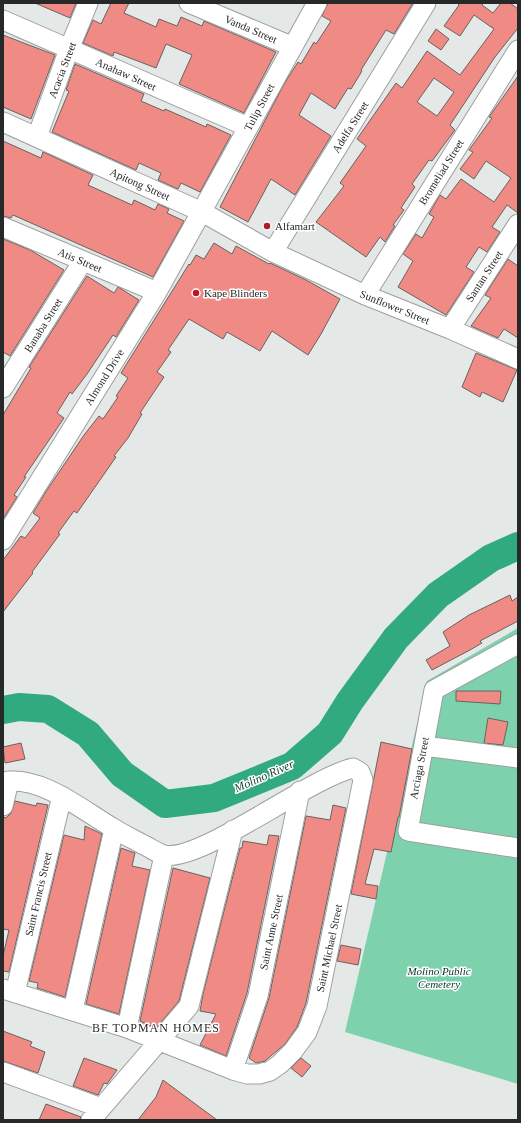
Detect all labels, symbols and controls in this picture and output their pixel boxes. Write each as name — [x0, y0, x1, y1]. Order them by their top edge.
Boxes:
street label: Vanda Street — [223, 13, 279, 45]
street label: Acacia Street — [46, 40, 78, 100]
street label: Anahaw Street — [94, 55, 158, 93]
street label: Tulip Street — [242, 81, 276, 133]
street label: Adelfa Street — [329, 99, 371, 155]
street label: Bromeliad Street — [416, 137, 466, 207]
street label: Apitong Street — [108, 165, 172, 203]
place label: Alfamart — [275, 220, 315, 232]
marker: Alfamart — [262, 221, 272, 231]
street label: Atis Street — [56, 245, 104, 275]
street label: Santan Street — [463, 248, 505, 304]
place label: Kape Blinders — [204, 287, 267, 299]
marker: Kape Blinders — [191, 288, 201, 298]
street label: Sunflower Street — [358, 288, 432, 326]
street label: Banaba Street — [22, 296, 64, 354]
street label: Almond Drive — [82, 347, 126, 407]
street label: Arciaga Street — [407, 736, 431, 800]
water label: Molino River — [231, 757, 296, 796]
street label: Saint Francis Street — [22, 851, 54, 937]
street label: Saint Anne Street — [257, 893, 285, 971]
street label: Saint Michael Street — [314, 903, 344, 993]
park label: Molino Public Cemetery — [406, 965, 471, 990]
district label: BF TOPMAN HOMES — [92, 1021, 220, 1035]

